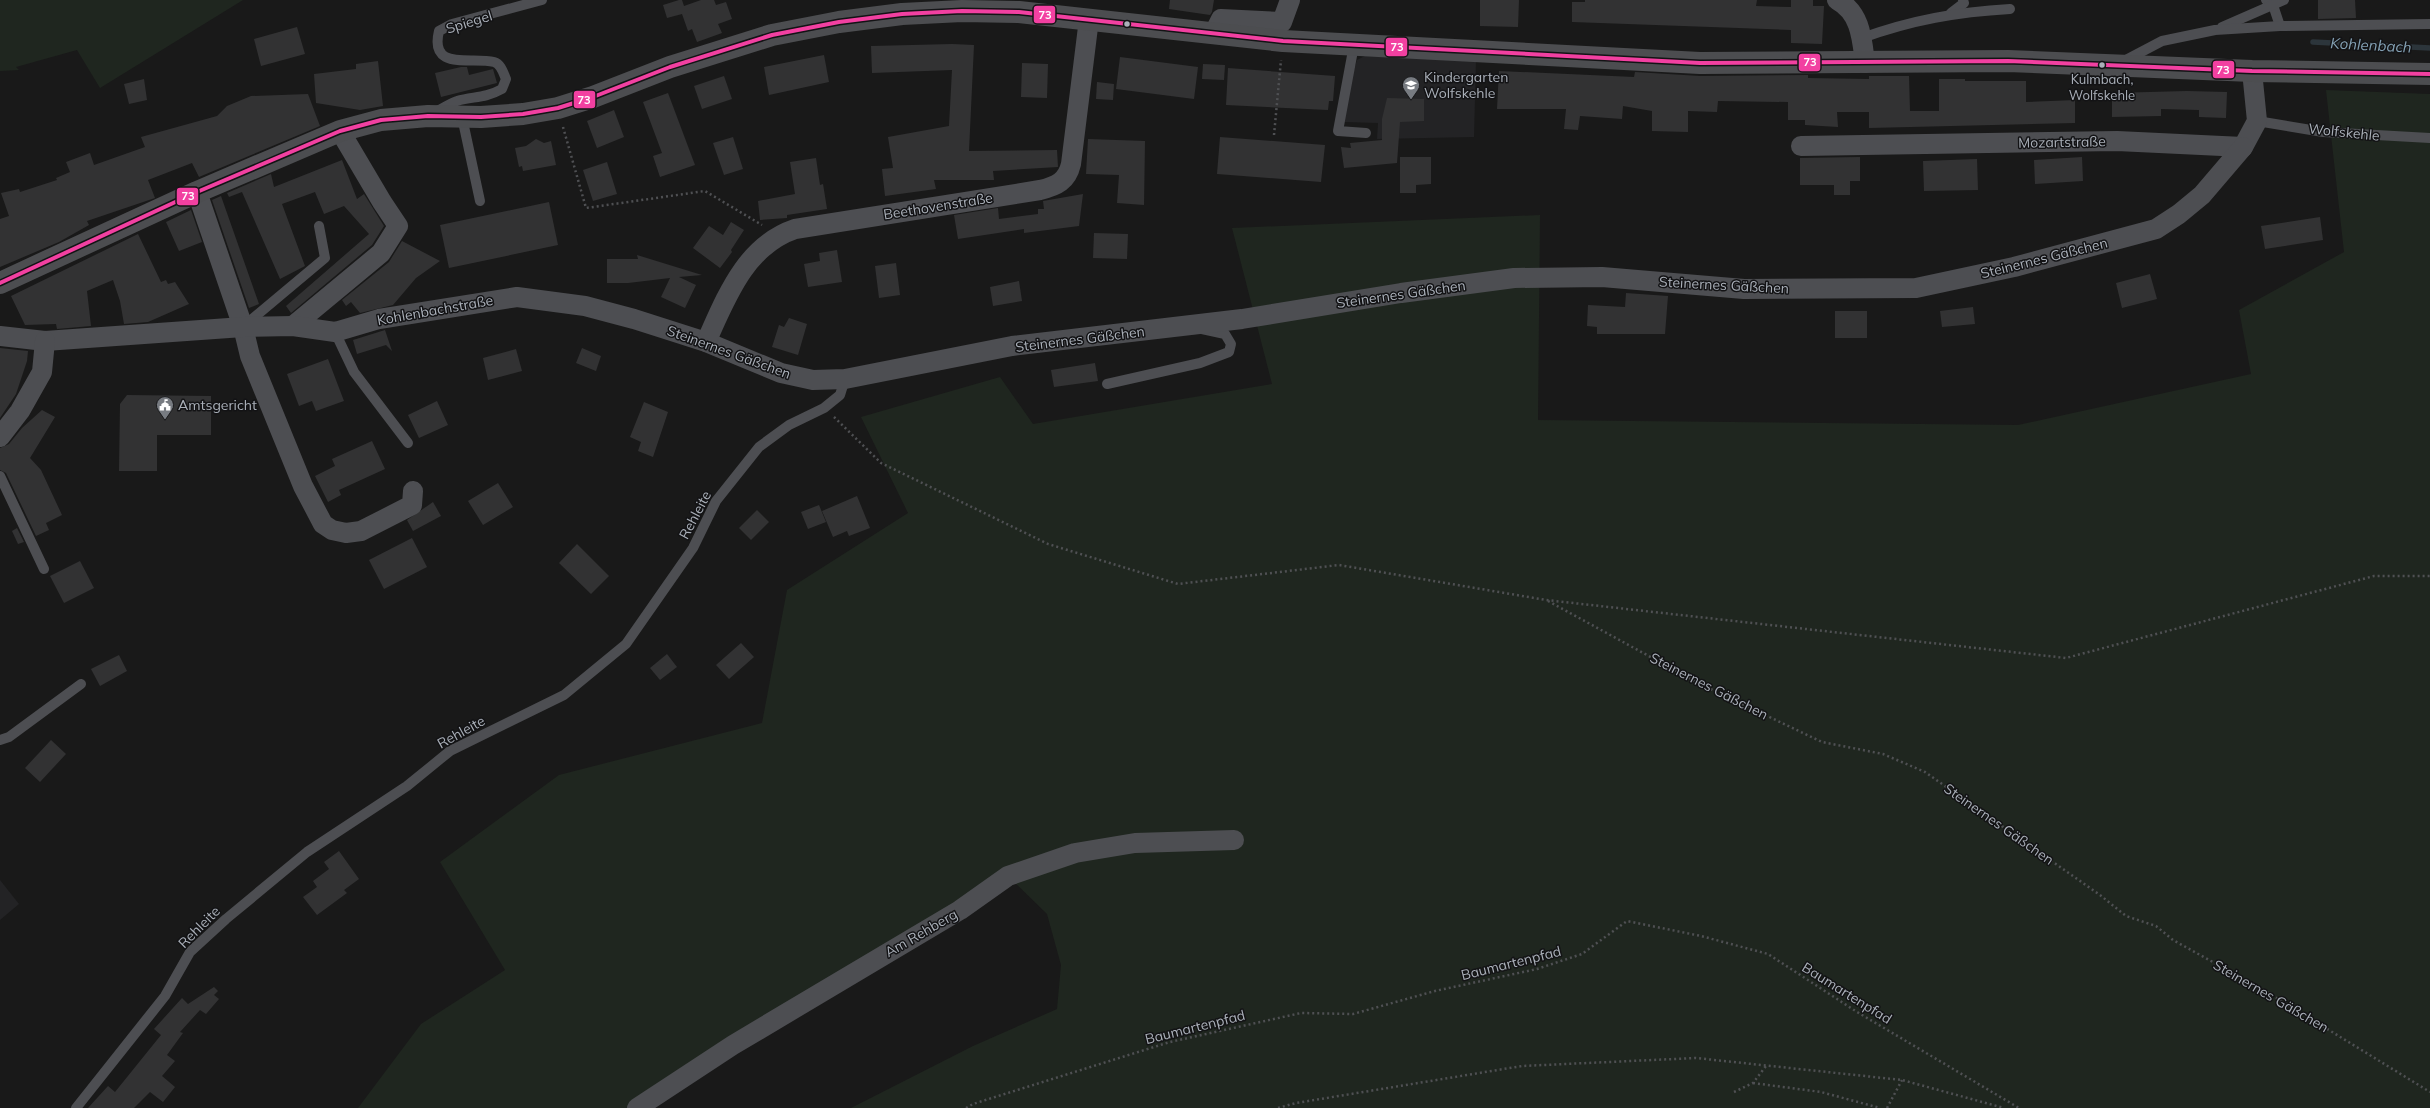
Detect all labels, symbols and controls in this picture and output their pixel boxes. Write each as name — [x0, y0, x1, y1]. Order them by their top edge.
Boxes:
line badge: 73 — [1033, 5, 1056, 24]
street label: Spiegel — [444, 6, 494, 38]
text: 73 — [1038, 8, 1052, 22]
unlabelled marker — [1122, 19, 1132, 29]
water label: Kohlenbach — [2330, 33, 2412, 57]
line badge: 73 — [1385, 37, 1408, 57]
text: 73 — [1390, 40, 1404, 54]
line badge: 73 — [1798, 53, 1821, 72]
text: 73 — [1803, 55, 1817, 69]
marker: Kulmbach, Wolfskehle — [2097, 60, 2107, 70]
line badge: 73 — [2212, 60, 2235, 79]
text: 73 — [2216, 63, 2230, 77]
place label: Kindergarten Wolfskehle — [1424, 68, 1508, 102]
place label: Kulmbach, Wolfskehle — [2069, 71, 2135, 103]
school or university icon: Kindergarten Wolfskehle — [1401, 75, 1421, 100]
line badge: 73 — [573, 90, 596, 109]
text: 73 — [577, 93, 591, 107]
street label: Wolfskehle — [2308, 119, 2380, 145]
street label: Mozartstraße — [2018, 132, 2106, 152]
line badge: 73 — [176, 187, 199, 206]
street label: Beethovenstraße — [882, 188, 994, 224]
text: 73 — [181, 189, 195, 203]
street label: Steinernes Gäßchen — [1979, 234, 2109, 282]
street label: Steinernes Gäßchen — [1658, 273, 1790, 297]
street label: Steinernes Gäßchen — [1335, 276, 1467, 312]
street label: Kohlenbachstraße — [375, 291, 495, 329]
street label: Steinernes Gäßchen — [665, 321, 793, 383]
street label: Steinernes Gäßchen — [1014, 322, 1146, 356]
public building icon: Amtsgericht — [155, 395, 175, 420]
place label: Amtsgericht — [178, 396, 257, 414]
street label: Rehleite — [675, 488, 715, 542]
street label: Steinernes Gäßchen — [1647, 648, 1771, 724]
street label: Rehleite — [434, 712, 488, 752]
street label: Steinernes Gäßchen — [1940, 779, 2058, 869]
street label: Rehleite — [174, 902, 224, 952]
street label: Am Rehberg — [881, 905, 961, 961]
street label: Baumartenpfad — [1459, 942, 1563, 984]
street label: Steinernes Gäßchen — [2210, 956, 2332, 1036]
street label: Baumartenpfad — [1799, 958, 1895, 1028]
street label: Baumartenpfad — [1143, 1006, 1247, 1048]

